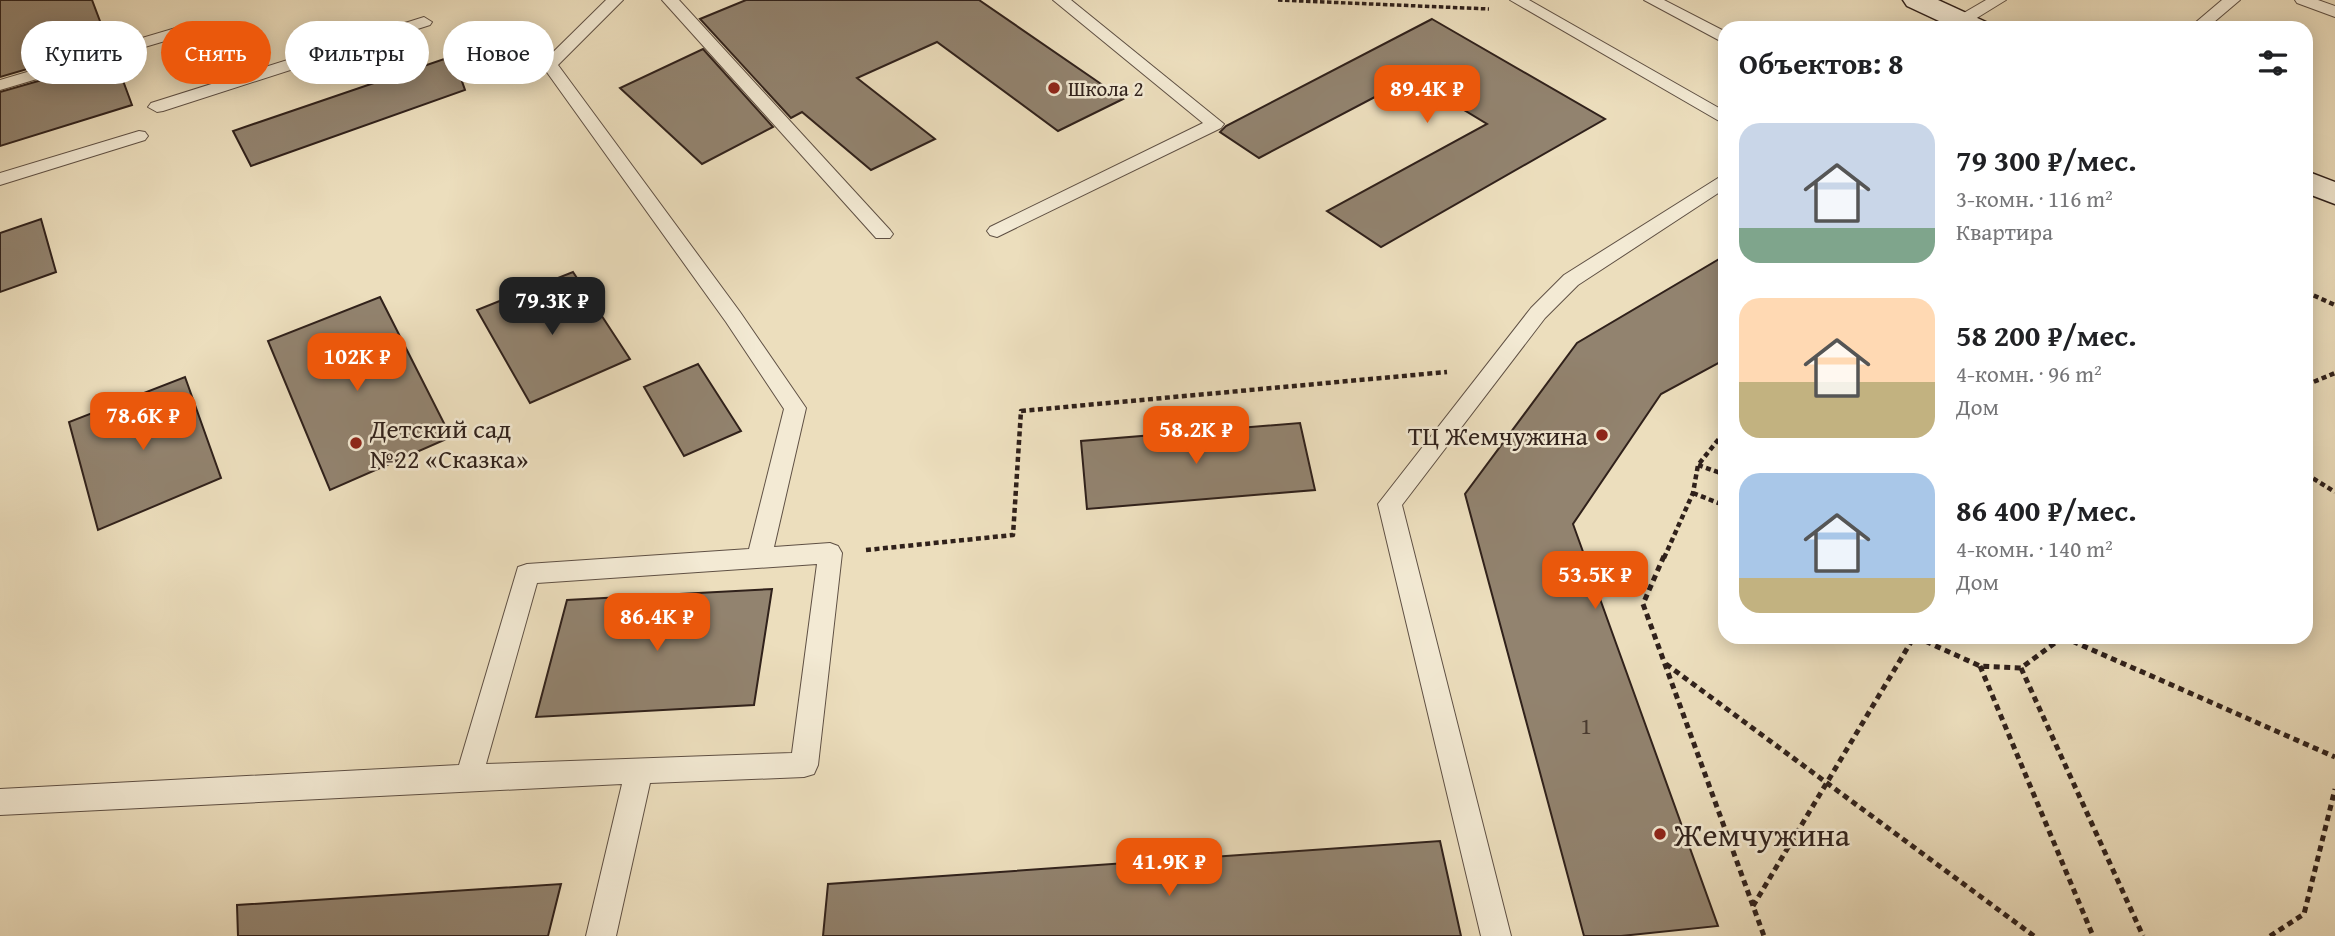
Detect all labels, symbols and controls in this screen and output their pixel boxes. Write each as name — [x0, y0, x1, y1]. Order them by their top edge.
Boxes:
chip: Купить — [21, 21, 147, 84]
chip: Снять — [161, 21, 271, 84]
chip: Фильтры — [285, 21, 429, 84]
chip: Новое — [443, 21, 554, 84]
text: Объектов: 8 — [1739, 41, 1903, 85]
icon: filters — [2254, 44, 2292, 82]
pin: 89.4K ₽ — [1362, 66, 1492, 125]
text: 89.4K ₽ — [1390, 71, 1464, 104]
place label: Школа 2 — [1068, 73, 1144, 104]
marker: Школа 2 — [1046, 80, 1062, 96]
text: 79 300 ₽/мес. — [1956, 138, 2137, 182]
icon: home — [1795, 151, 1879, 235]
text: 3-комн. · 116 m² — [1956, 182, 2113, 215]
text: Квартира — [1956, 215, 2053, 248]
pin: 79.3K ₽ — [487, 278, 617, 337]
text: 79.3K ₽ — [515, 283, 589, 316]
text: 58 200 ₽/мес. — [1956, 313, 2137, 357]
icon: home — [1795, 326, 1879, 410]
pin: 102K ₽ — [300, 334, 414, 393]
text: 102K ₽ — [323, 339, 391, 372]
text: 4-комн. · 96 m² — [1956, 357, 2102, 390]
text: Дом — [1956, 390, 1999, 423]
pin: 78.6K ₽ — [78, 392, 208, 452]
text: 78.6K ₽ — [106, 398, 180, 431]
pin: 58.2K ₽ — [1131, 406, 1261, 466]
place label: Детский сад №22 «Сказка» — [369, 409, 528, 478]
text: 58.2K ₽ — [1159, 412, 1233, 445]
place label: ТЦ Жемчужина — [1408, 416, 1589, 455]
marker: ТЦ Жемчужина — [1594, 427, 1610, 443]
marker: Детский сад №22 «Сказка» — [348, 435, 364, 451]
text: 86 400 ₽/мес. — [1956, 488, 2137, 532]
icon: home — [1795, 501, 1879, 585]
text: 4-комн. · 140 m² — [1956, 532, 2113, 565]
pin: 53.5K ₽ — [1530, 552, 1660, 611]
text: 53.5K ₽ — [1558, 557, 1632, 590]
text: Дом — [1956, 565, 1999, 598]
pin: 86.4K ₽ — [592, 594, 722, 653]
text: 86.4K ₽ — [620, 599, 694, 632]
house number: 1 — [1580, 709, 1592, 742]
place label: Жемчужина — [1673, 811, 1851, 858]
marker: Жемчужина — [1652, 826, 1668, 842]
pin: 41.9K ₽ — [1104, 838, 1234, 898]
text: 41.9K ₽ — [1132, 844, 1206, 877]

